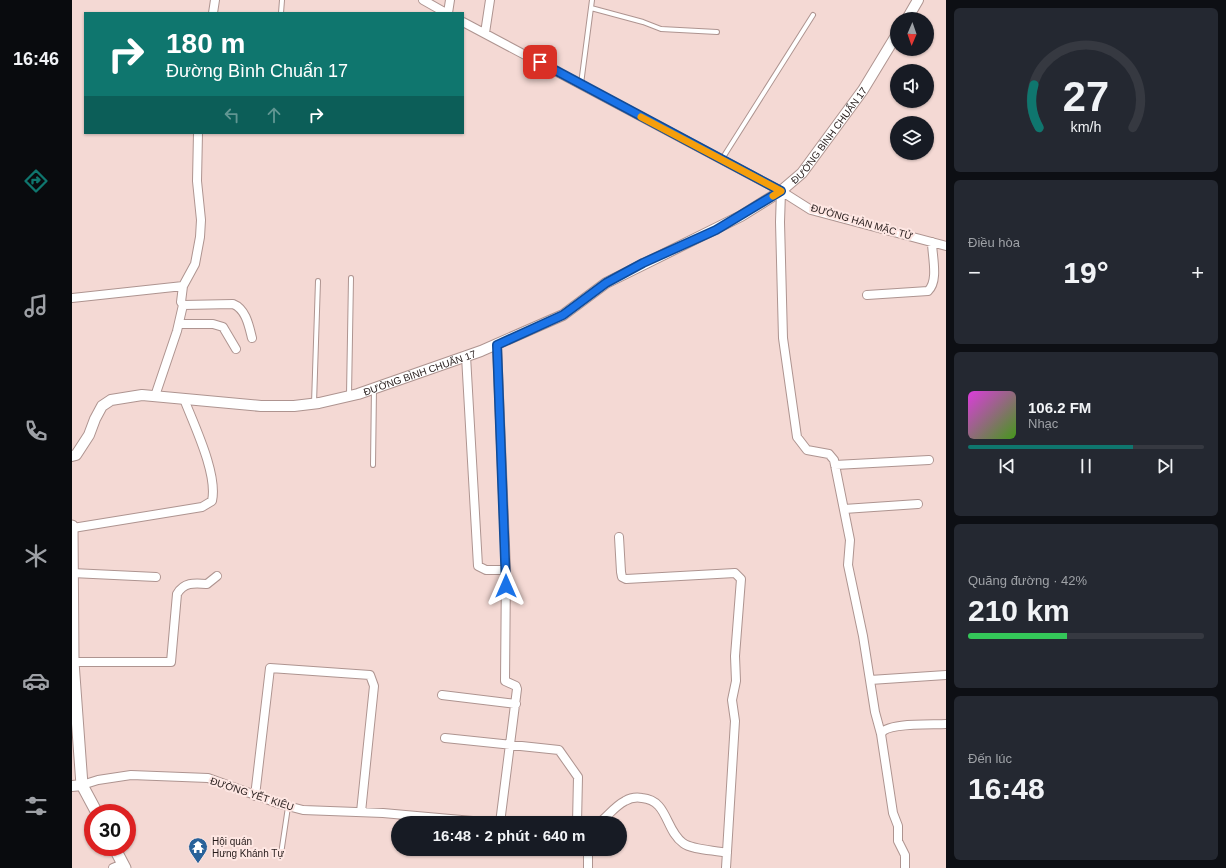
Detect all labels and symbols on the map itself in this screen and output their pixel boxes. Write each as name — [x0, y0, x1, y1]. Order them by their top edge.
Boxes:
north arrow — [890, 12, 934, 56]
pin — [523, 45, 557, 79]
street label: ĐƯỜNG BÌNH CHUẨN 17 — [789, 84, 869, 186]
street label: ĐƯỜNG HÀN MẶC TỬ — [810, 201, 915, 242]
street label: ĐƯỜNG BÌNH CHUẨN 17 — [362, 348, 478, 397]
position arrow — [485, 565, 527, 607]
street label: ĐƯỜNG YẾT KIÊU — [209, 774, 296, 813]
speed limit sign: 30 — [84, 804, 136, 856]
temple icon: Hội quán Hưng Khánh Tự — [187, 836, 209, 864]
place label: Hội quán Hưng Khánh Tự — [212, 836, 284, 859]

